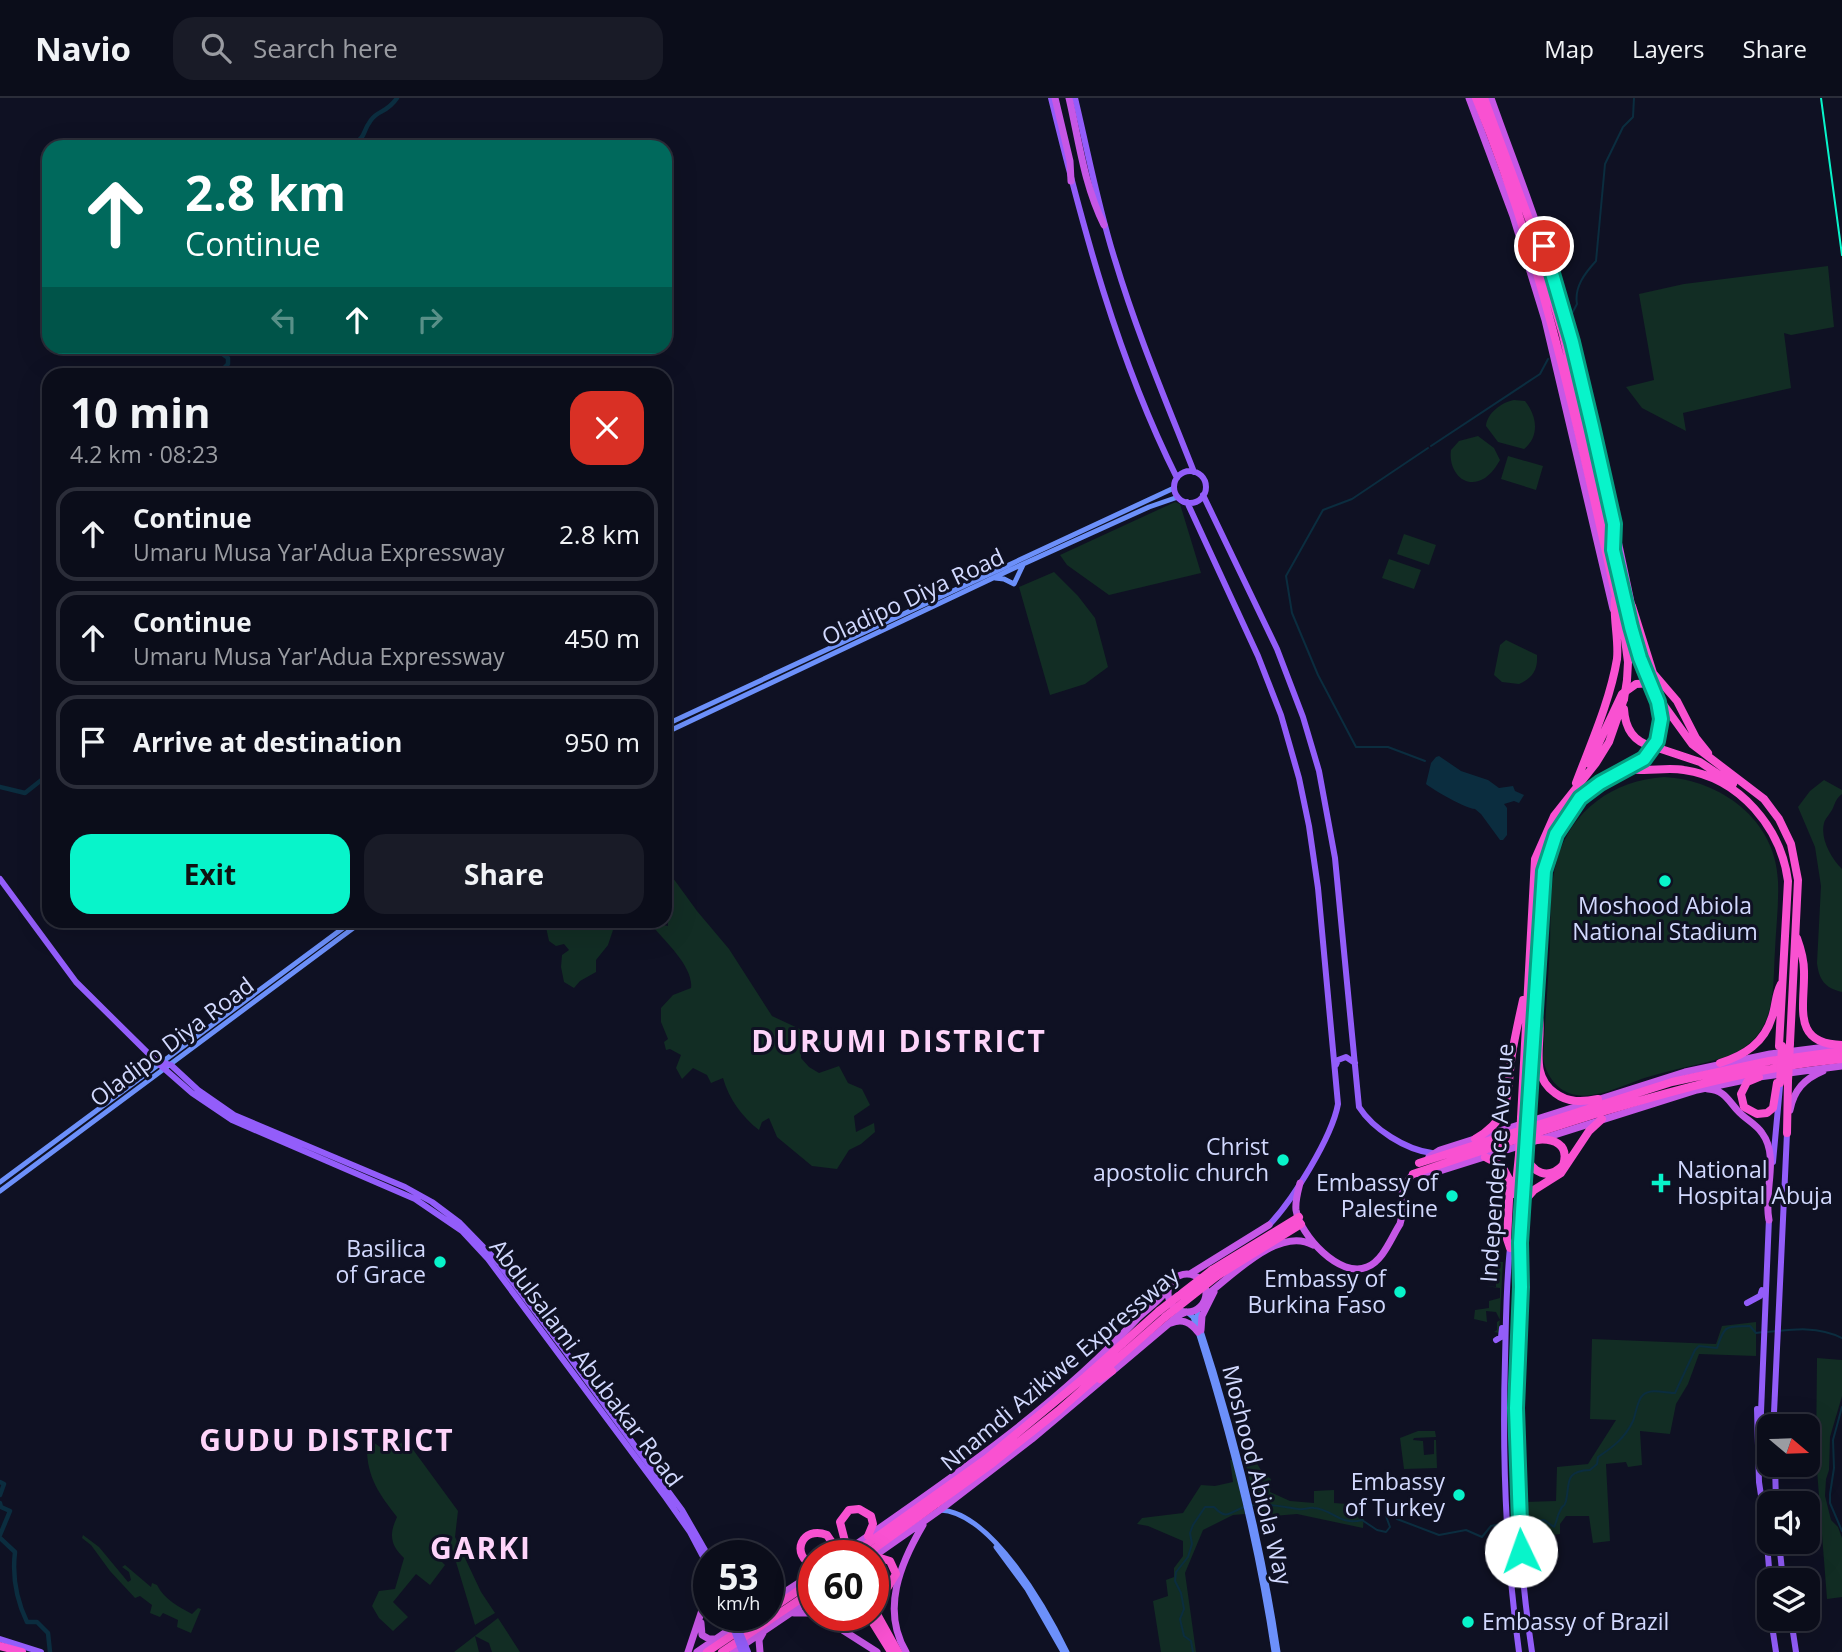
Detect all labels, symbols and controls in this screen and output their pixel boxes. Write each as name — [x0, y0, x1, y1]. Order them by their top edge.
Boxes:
search box — [173, 17, 663, 80]
text: Navio — [35, 26, 131, 71]
icon: search — [197, 29, 235, 67]
text: Search here — [253, 30, 398, 66]
text: Map — [1544, 32, 1594, 65]
text: Layers — [1632, 32, 1705, 65]
text: Share — [1743, 32, 1807, 65]
text: 2.8 km — [185, 159, 346, 225]
icon: ahead — [70, 168, 161, 259]
pin — [1514, 216, 1574, 276]
text: Continue — [185, 222, 321, 265]
icon: arrive — [1525, 227, 1563, 265]
icon: left — [265, 301, 303, 339]
icon: ahead — [338, 301, 376, 339]
icon: right — [411, 301, 449, 339]
text: 10 min — [70, 383, 211, 440]
button: close — [570, 391, 644, 465]
text: 4.2 km · 08:23 — [70, 438, 218, 470]
text: Continue — [133, 500, 252, 536]
icon: ahead — [74, 515, 112, 553]
text: 2.8 km — [559, 516, 640, 552]
text: Umaru Musa Yar'Adua Expressway — [133, 536, 505, 568]
street label: Oladipo Diya Road — [816, 540, 1009, 652]
text: Continue — [133, 604, 252, 640]
icon: ahead — [74, 619, 112, 657]
text: 450 m — [565, 620, 640, 656]
text: Umaru Musa Yar'Adua Expressway — [133, 640, 505, 672]
icon: arrive — [74, 723, 112, 761]
text: Arrive at destination — [133, 724, 402, 760]
text: 950 m — [565, 724, 640, 760]
button: Exit — [70, 834, 350, 914]
button: Share — [364, 834, 644, 914]
marker: Moshood Abiola National Stadium — [1657, 873, 1673, 889]
place label: Moshood Abiola National Stadium — [1572, 889, 1758, 947]
street label: Oladipo Diya Road — [83, 969, 260, 1114]
district label: DURUMI DISTRICT — [751, 1020, 1047, 1061]
street label: Independence Avenue — [1472, 1042, 1520, 1284]
place label: Christ apostolic church — [1093, 1130, 1269, 1188]
marker: Christ apostolic church — [1275, 1152, 1291, 1168]
place label: National Hospital Abuja — [1677, 1153, 1833, 1211]
place label: Embassy of Palestine — [1316, 1166, 1439, 1224]
marker: National Hospital Abuja — [1651, 1173, 1671, 1193]
marker: Embassy of Palestine — [1444, 1188, 1460, 1204]
place label: Basilica of Grace — [336, 1232, 426, 1290]
street label: Abdulsalami Abubakar Road — [483, 1232, 691, 1493]
marker: Basilica of Grace — [432, 1254, 448, 1270]
street label: Nnamdi Azikiwe Expressway — [933, 1259, 1186, 1478]
place label: Embassy of Burkina Faso — [1247, 1262, 1387, 1320]
marker: Embassy of Burkina Faso — [1392, 1284, 1408, 1300]
street label: Moshood Abiola Way — [1215, 1361, 1301, 1589]
north arrow — [1757, 1414, 1820, 1477]
map controls — [1757, 1414, 1820, 1631]
district label: GUDU DISTRICT — [199, 1419, 455, 1460]
place label: Embassy of Turkey — [1345, 1465, 1445, 1523]
marker: Embassy of Turkey — [1451, 1487, 1467, 1503]
button: sound — [1757, 1491, 1820, 1554]
position arrow — [1484, 1514, 1558, 1588]
district label: GARKI — [430, 1527, 532, 1568]
speed limit sign: 60 — [798, 1540, 889, 1631]
text: 53 — [718, 1553, 759, 1600]
button: layers — [1757, 1568, 1820, 1631]
text: km/h — [717, 1591, 760, 1615]
place label: Embassy of Brazil — [1482, 1605, 1669, 1637]
marker: Embassy of Brazil — [1460, 1614, 1476, 1630]

